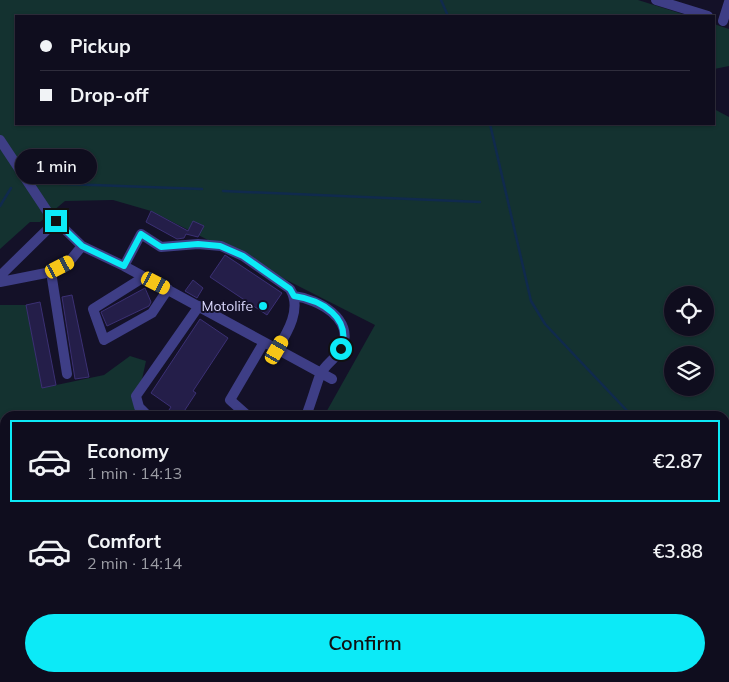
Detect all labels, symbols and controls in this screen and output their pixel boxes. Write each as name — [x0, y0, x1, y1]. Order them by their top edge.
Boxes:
text: Pickup — [70, 34, 131, 58]
text: Drop-off — [70, 83, 148, 107]
callout: 1 min — [15, 148, 97, 184]
text: 1 min — [35, 156, 77, 176]
route end — [45, 210, 67, 232]
car — [43, 254, 76, 280]
car — [139, 270, 172, 296]
map controls — [664, 286, 714, 396]
button: locate — [664, 286, 714, 336]
place label: Motolife — [201, 297, 253, 315]
marker: Motolife — [257, 300, 269, 312]
car — [263, 333, 290, 367]
route start — [330, 338, 352, 360]
button: layers — [664, 346, 714, 396]
icon: car — [27, 439, 72, 484]
text: Economy — [87, 439, 169, 463]
text: €2.87 — [653, 449, 703, 473]
text: 1 min · 14:13 — [87, 463, 182, 483]
icon: car — [27, 529, 72, 574]
text: Comfort — [87, 529, 161, 553]
text: €3.88 — [653, 539, 703, 563]
text: 2 min · 14:14 — [87, 553, 182, 573]
button: Confirm — [25, 614, 705, 672]

